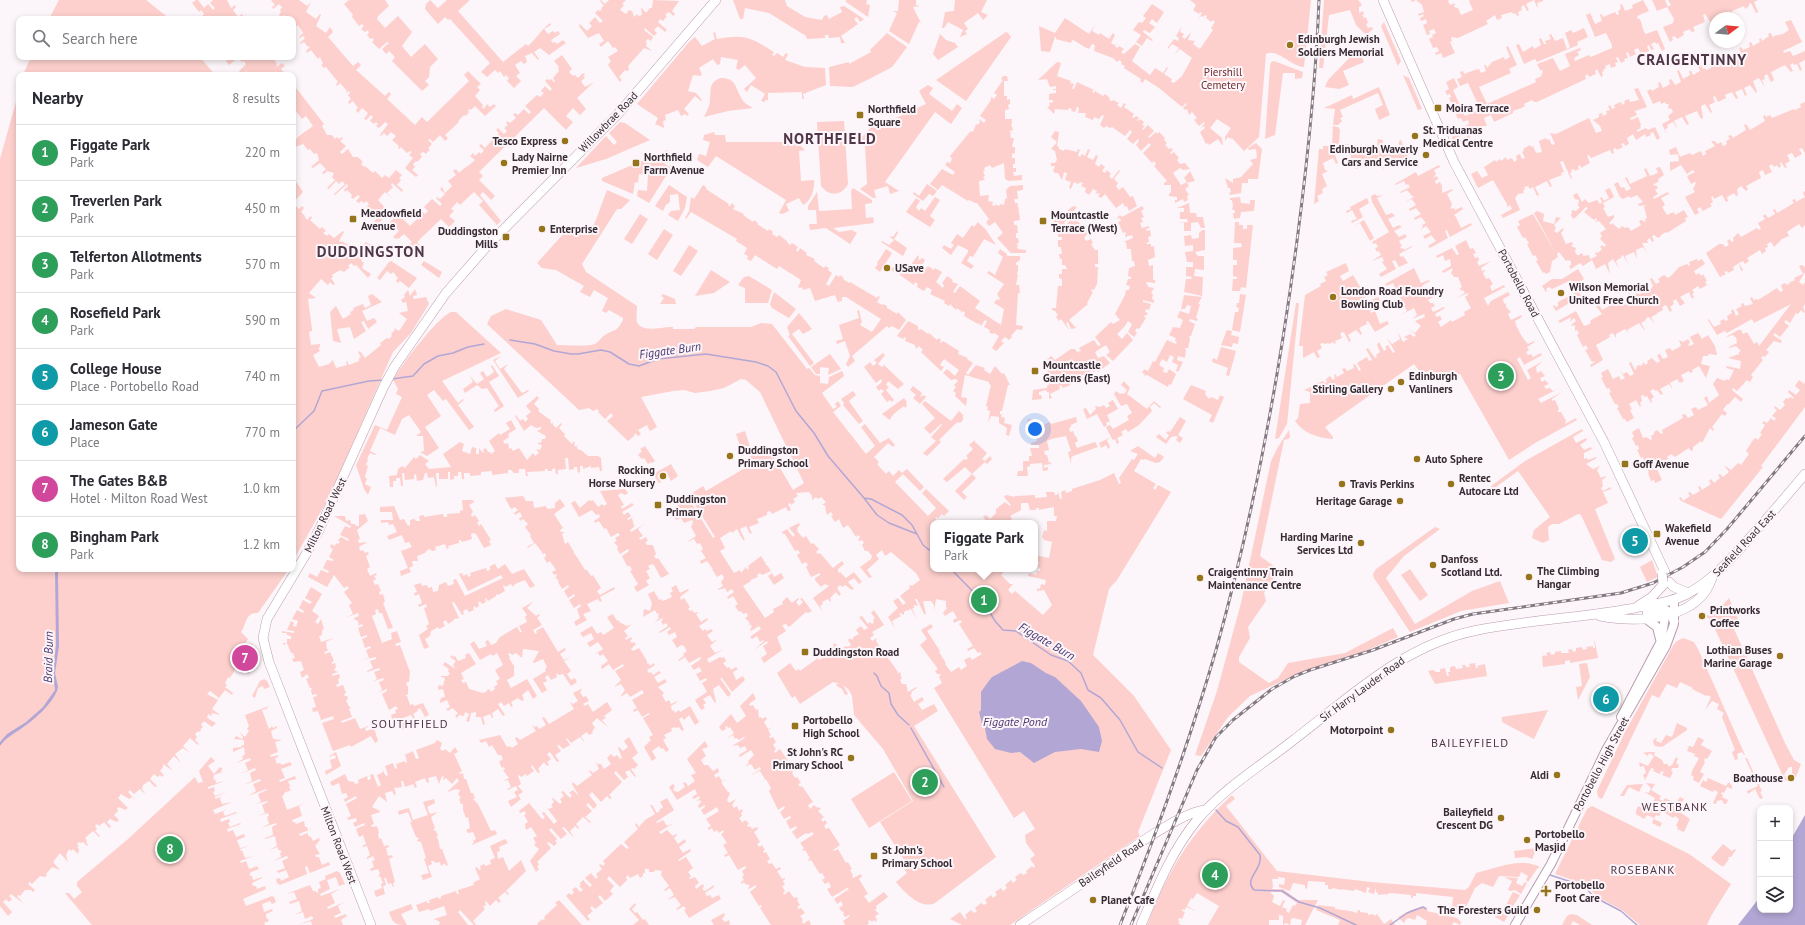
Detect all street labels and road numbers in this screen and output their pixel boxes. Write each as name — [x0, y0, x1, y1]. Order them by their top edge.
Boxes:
street label: Willowbrae Road — [575, 89, 641, 155]
street label: Portobello Road — [1495, 246, 1543, 320]
street label: Milton Road West — [301, 475, 349, 555]
street label: Seafield Road East — [1709, 506, 1779, 579]
street label: Sir Harry Lauder Road — [1317, 653, 1407, 725]
street label: Portobello High Street — [1570, 714, 1632, 814]
street label: Milton Road West — [318, 804, 360, 886]
street label: Baileyfield Road — [1076, 836, 1146, 890]

